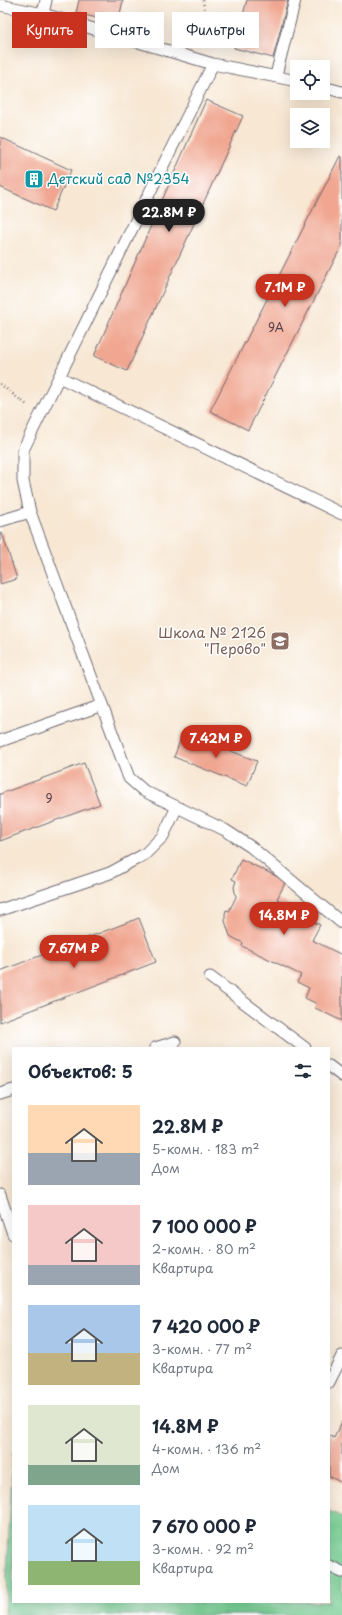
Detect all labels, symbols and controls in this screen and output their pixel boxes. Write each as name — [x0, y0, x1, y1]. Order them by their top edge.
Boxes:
chip: Купить — [12, 12, 87, 48]
chip: Снять — [95, 12, 164, 48]
chip: Фильтры — [172, 12, 259, 48]
map controls — [290, 60, 330, 148]
button: locate — [290, 60, 330, 100]
button: layers — [290, 108, 330, 148]
building icon: Детский сад №2354 — [23, 168, 45, 190]
place label: Детский сад №2354 — [47, 168, 190, 189]
pin: 22.8M ₽ — [132, 199, 206, 233]
text: 22.8M ₽ — [142, 202, 196, 221]
pin: 7.1M ₽ — [252, 274, 318, 308]
text: 7.1M ₽ — [265, 277, 305, 296]
house number: 9А — [268, 318, 284, 336]
place label: Школа № 2126 "Перово" — [158, 622, 266, 659]
school or university icon: Школа № 2126 "Перово" — [269, 630, 291, 652]
pin: 7.42M ₽ — [179, 725, 253, 759]
text: 7.42M ₽ — [189, 728, 243, 747]
house number: 9 — [45, 789, 53, 807]
pin: 14.8M ₽ — [247, 902, 321, 936]
text: 14.8M ₽ — [258, 905, 310, 924]
pin: 7.67M ₽ — [37, 935, 111, 969]
text: 7.67M ₽ — [49, 938, 99, 957]
text: Объектов: 5 — [28, 1058, 133, 1084]
icon: filters — [292, 1060, 314, 1082]
text: 22.8M ₽ — [152, 1113, 223, 1139]
icon: home — [60, 1121, 108, 1169]
text: 5-комн. · 183 m² — [152, 1139, 260, 1158]
text: Дом — [152, 1158, 180, 1177]
text: 7 100 000 ₽ — [152, 1213, 257, 1239]
icon: home — [60, 1221, 108, 1269]
text: 2-комн. · 80 m² — [152, 1239, 256, 1258]
text: Квартира — [152, 1258, 213, 1277]
text: 7 420 000 ₽ — [152, 1313, 260, 1339]
icon: home — [60, 1321, 108, 1369]
text: 3-комн. · 77 m² — [152, 1339, 252, 1358]
text: Квартира — [152, 1358, 213, 1377]
text: 14.8M ₽ — [152, 1413, 219, 1439]
icon: home — [60, 1421, 108, 1469]
text: 4-комн. · 136 m² — [152, 1439, 261, 1458]
text: Дом — [152, 1458, 180, 1477]
text: 7 670 000 ₽ — [152, 1513, 256, 1539]
icon: home — [60, 1521, 108, 1569]
text: 3-комн. · 92 m² — [152, 1539, 254, 1558]
text: Квартира — [152, 1558, 213, 1577]

